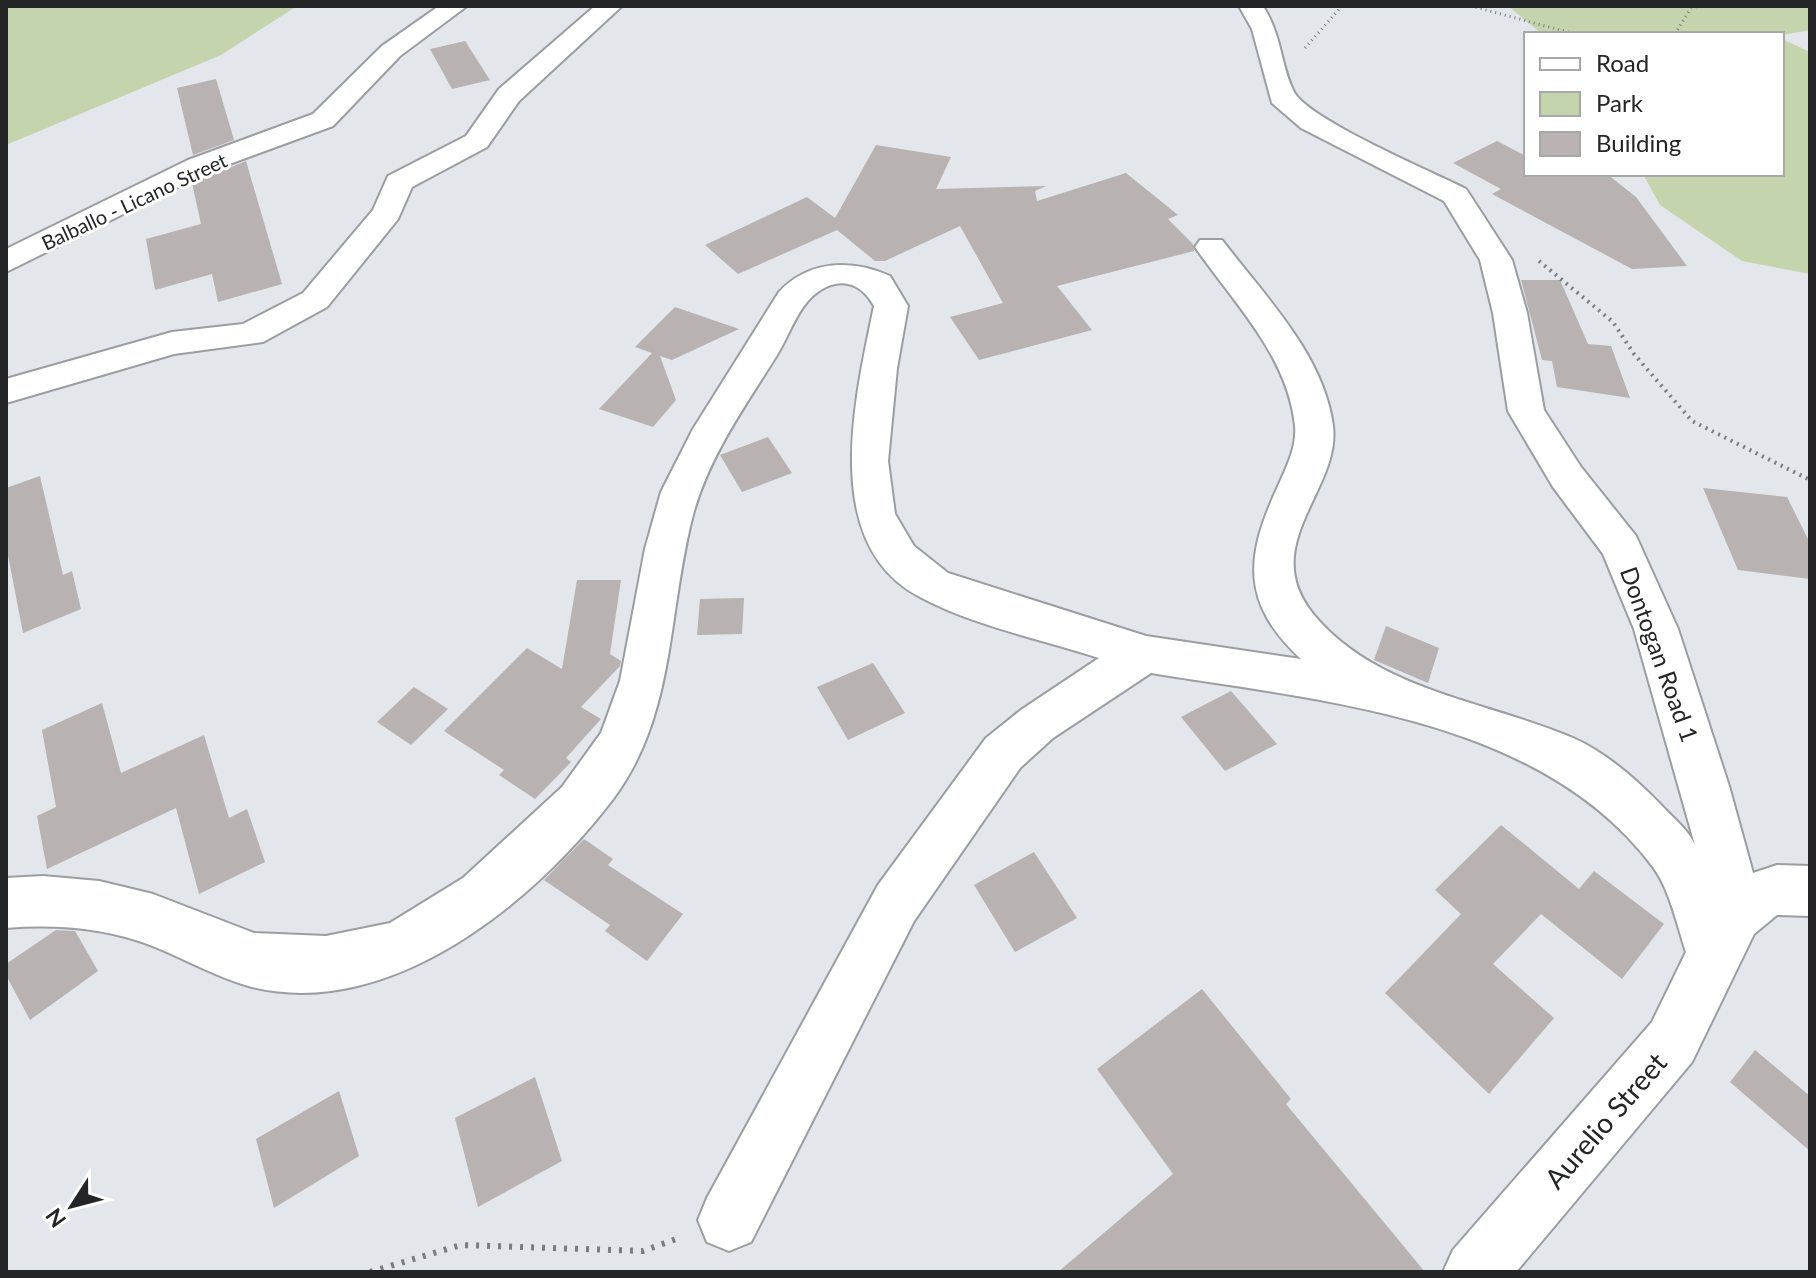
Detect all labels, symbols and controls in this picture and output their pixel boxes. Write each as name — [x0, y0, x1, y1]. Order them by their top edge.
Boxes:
legend — [1524, 32, 1784, 176]
text: Road — [1596, 48, 1649, 77]
text: Park — [1596, 88, 1644, 117]
text: Building — [1596, 128, 1681, 157]
street label: Balballo - Licano Street — [37, 147, 231, 255]
street label: Dontogan Road 1 — [1615, 562, 1705, 746]
street label: Aurelio Street — [1537, 1045, 1673, 1195]
north arrow — [32, 1166, 112, 1246]
text: N — [40, 1203, 71, 1233]

